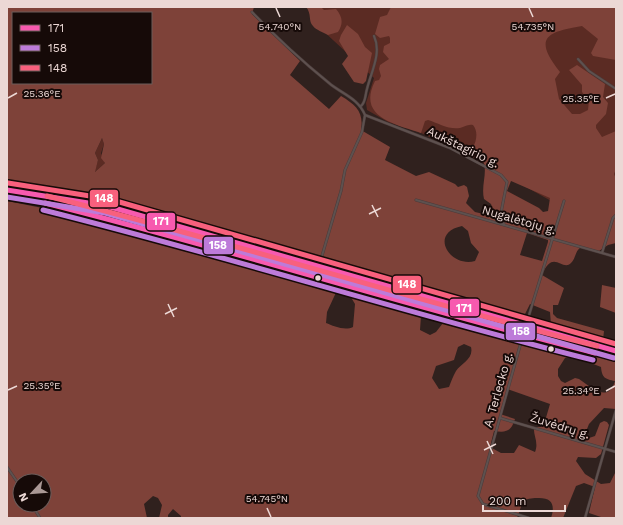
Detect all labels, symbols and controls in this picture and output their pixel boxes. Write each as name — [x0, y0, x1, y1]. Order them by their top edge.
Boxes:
legend — [12, 12, 152, 84]
text: 171 — [48, 21, 64, 35]
text: 54.740°N — [259, 21, 301, 32]
text: 54.735°N — [512, 21, 554, 32]
text: 158 — [48, 41, 67, 55]
text: 148 — [48, 61, 67, 75]
text: 25.36°E — [23, 88, 61, 99]
text: 25.35°E — [563, 93, 599, 104]
street label: Aukštagirio g. — [425, 123, 501, 171]
line badge: 148 — [89, 189, 119, 208]
text: 148 — [95, 192, 113, 205]
street label: Nugalėtojų g. — [480, 203, 558, 237]
line badge: 171 — [146, 212, 176, 231]
text: 171 — [153, 215, 169, 228]
line badge: 158 — [203, 236, 234, 255]
text: 158 — [209, 239, 227, 252]
unlabelled marker — [313, 273, 323, 283]
line badge: 148 — [392, 275, 422, 294]
text: 148 — [398, 278, 416, 291]
line badge: 171 — [449, 298, 480, 317]
text: 171 — [456, 302, 472, 315]
line badge: 158 — [505, 322, 536, 341]
text: 158 — [512, 325, 530, 338]
unlabelled marker — [546, 344, 556, 354]
street label: A. Terlecko g. — [481, 351, 515, 429]
text: 25.35°E — [24, 380, 60, 391]
text: 25.34°E — [562, 385, 600, 396]
street label: Žuvėdrų g. — [529, 410, 591, 442]
north arrow — [12, 473, 52, 513]
scale bar — [483, 487, 565, 513]
text: N — [16, 491, 31, 504]
text: 54.745°N — [246, 493, 288, 504]
text: 200 m — [489, 494, 526, 508]

